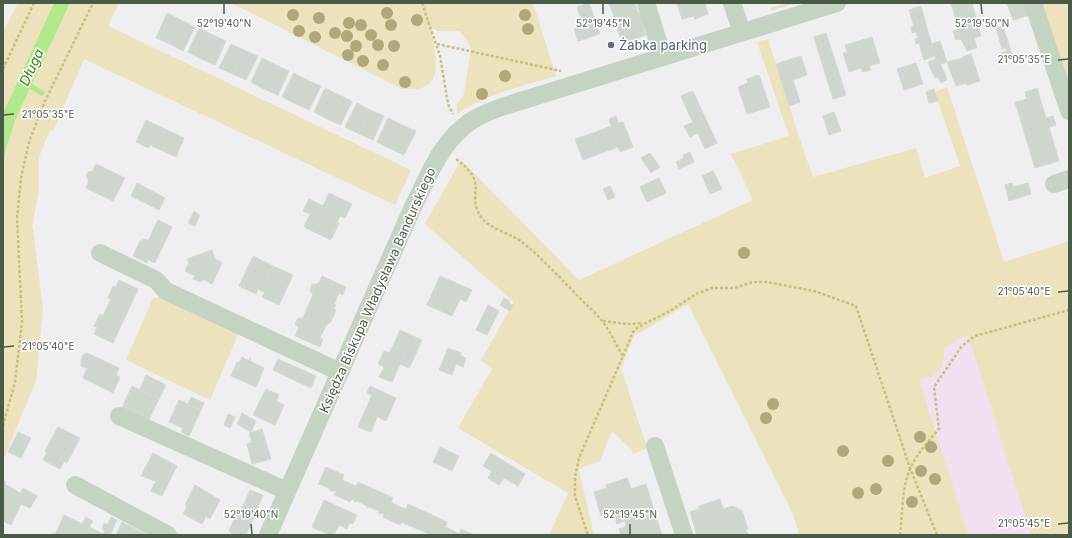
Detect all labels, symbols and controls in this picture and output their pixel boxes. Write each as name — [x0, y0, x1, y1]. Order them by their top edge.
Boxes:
text: 52°19'40"N — [197, 17, 251, 29]
text: 52°19'45"N — [576, 17, 630, 29]
text: 52°19'50"N — [955, 17, 1009, 29]
place label: Żabka parking — [619, 37, 707, 53]
marker: Żabka parking — [606, 40, 616, 50]
water label: Długa — [15, 45, 47, 88]
text: 21°05'35"E — [997, 53, 1051, 65]
text: 21°05'35"E — [21, 108, 75, 120]
street label: Księdza Biskupa Władysława Bandurskiego — [315, 165, 439, 415]
text: 21°05'40"E — [998, 285, 1050, 297]
text: 21°05'40"E — [22, 340, 74, 352]
text: 52°19'40"N — [224, 508, 278, 520]
text: 52°19'45"N — [603, 508, 657, 520]
text: 21°05'45"E — [998, 517, 1050, 529]

